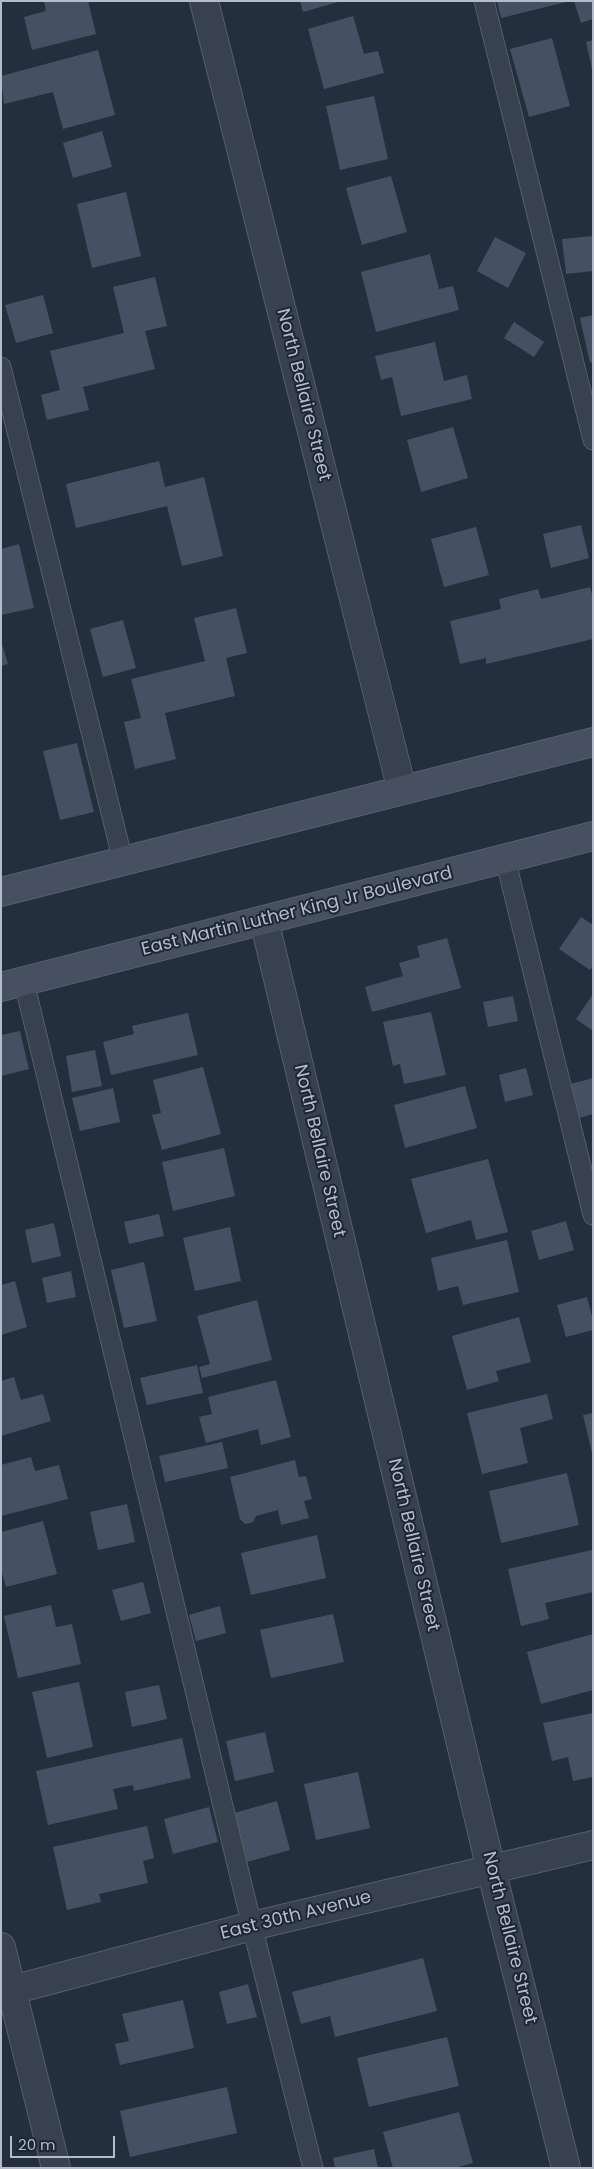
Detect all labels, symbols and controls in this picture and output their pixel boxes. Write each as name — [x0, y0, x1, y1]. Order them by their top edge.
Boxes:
street label: North Bellaire Street — [271, 307, 335, 483]
street label: East Martin Luther King Jr Boulevard — [139, 863, 455, 961]
street label: North Bellaire Street — [289, 1062, 349, 1240]
street label: North Bellaire Street — [383, 1456, 443, 1634]
street label: North Bellaire Street — [477, 1850, 541, 2026]
street label: East 30th Avenue — [218, 1887, 374, 1945]
scale bar — [12, 2126, 118, 2158]
text: 20 m — [18, 2134, 56, 2155]

